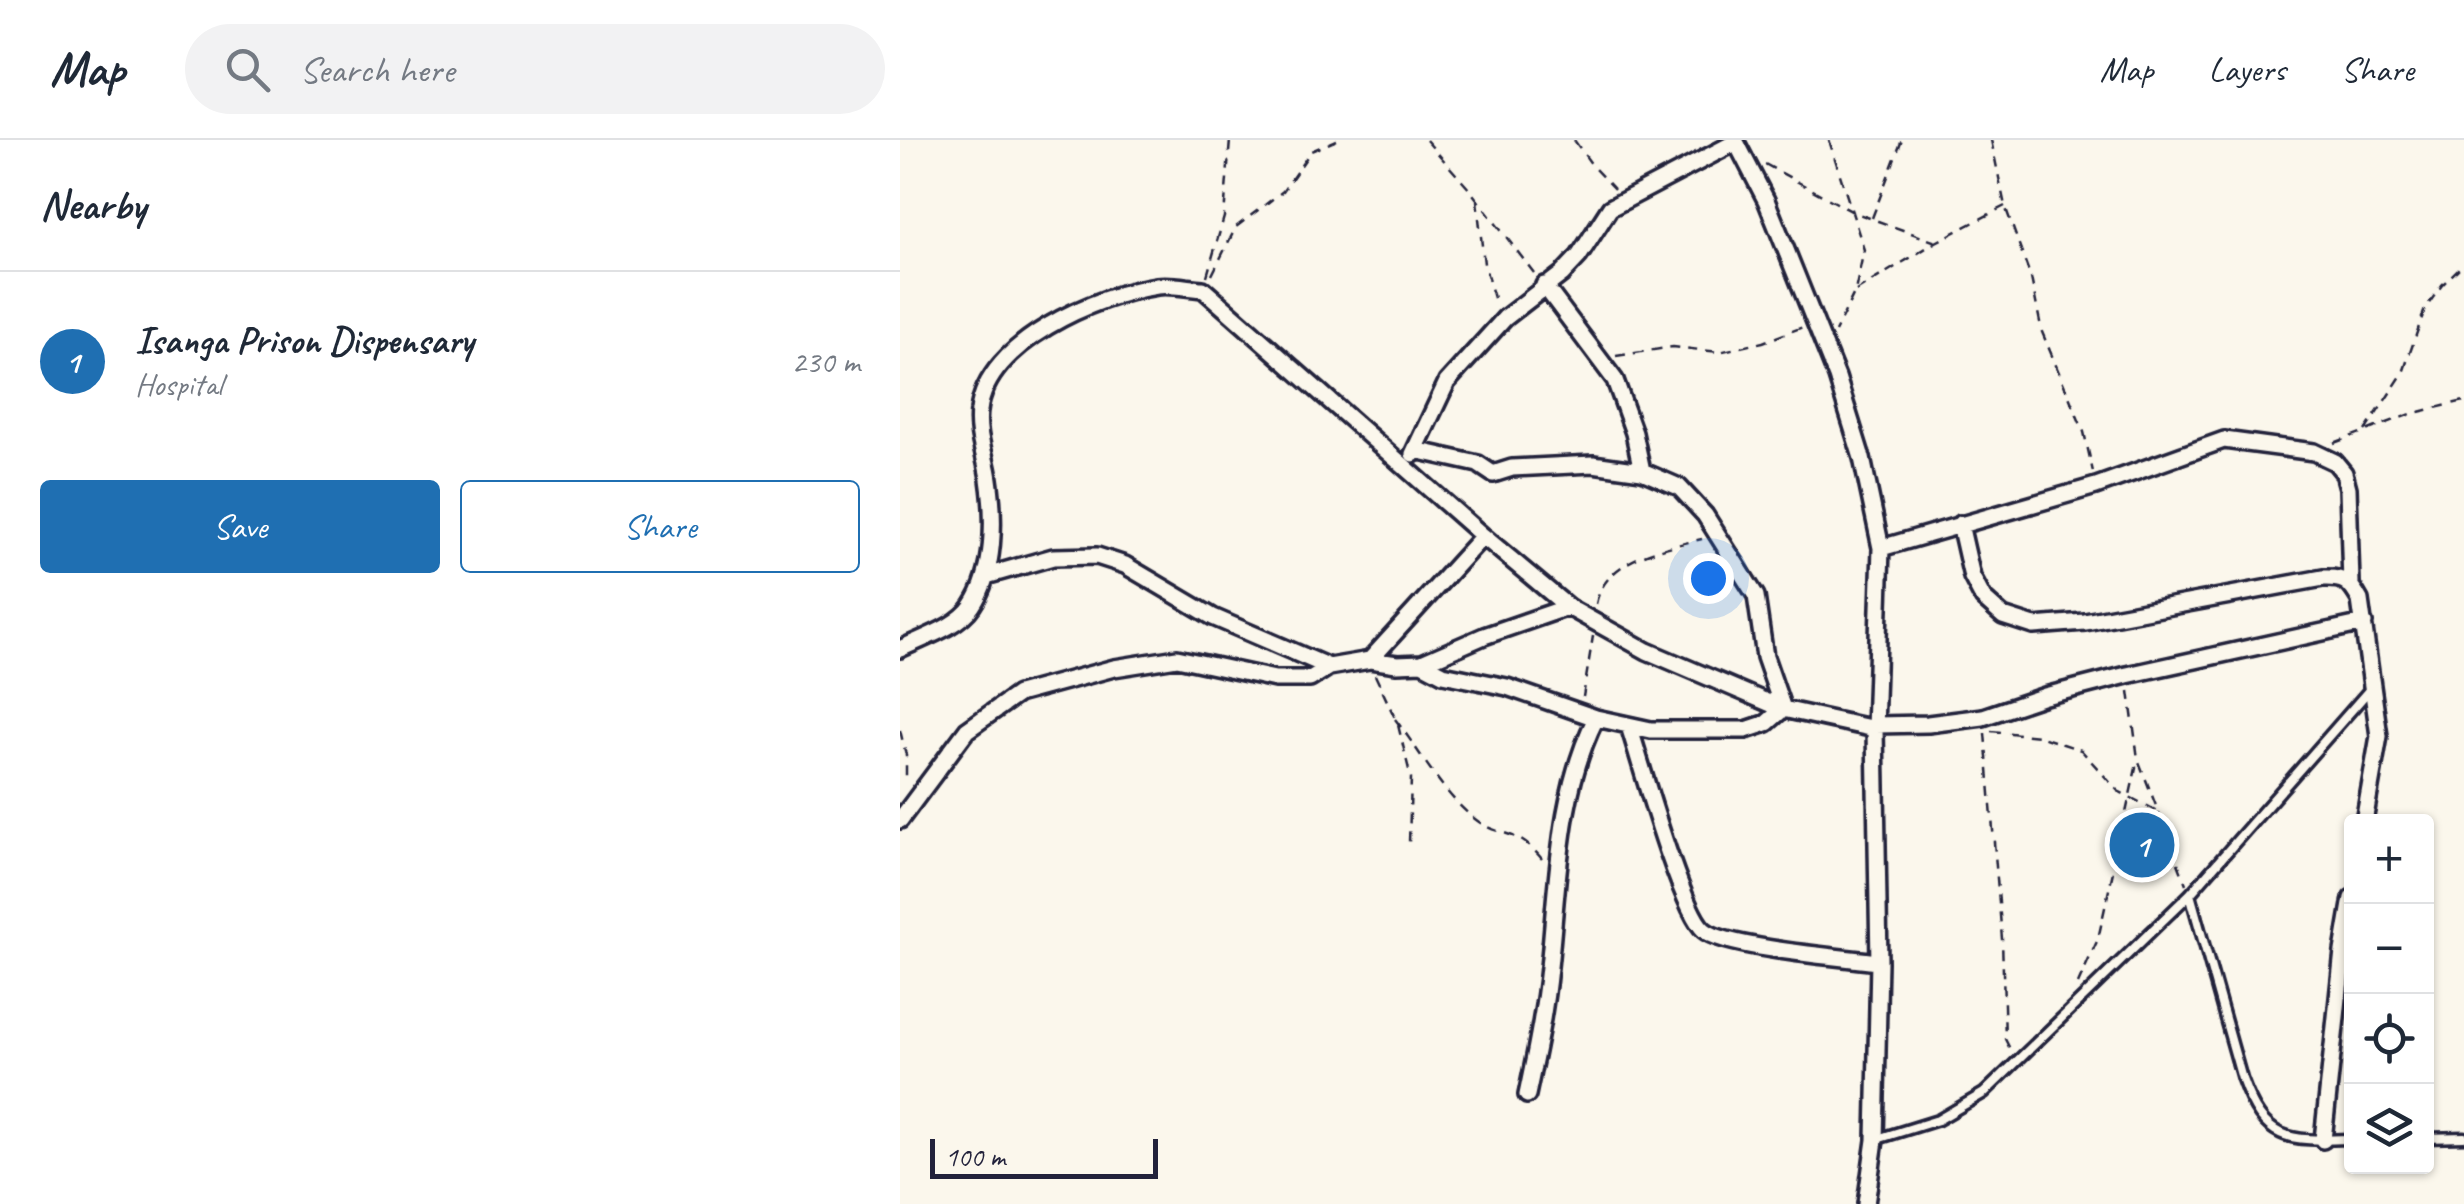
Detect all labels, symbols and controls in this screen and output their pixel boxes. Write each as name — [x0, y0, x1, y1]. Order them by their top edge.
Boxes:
search box — [185, 24, 885, 114]
text: Map — [50, 39, 125, 99]
icon: search — [220, 42, 275, 97]
text: Search here — [300, 46, 454, 93]
text: Map — [2100, 47, 2153, 92]
text: Layers — [2208, 47, 2286, 92]
text: Share — [2341, 47, 2414, 92]
text: Nearby — [40, 179, 146, 232]
text: Isanga Prison Dispensary — [135, 317, 474, 364]
text: 1 — [65, 341, 80, 382]
text: 230 m — [791, 341, 860, 382]
text: Hospital — [135, 364, 222, 405]
button: Save — [40, 480, 440, 573]
button: Share — [460, 480, 860, 573]
your location — [1683, 553, 1734, 604]
pin: 1 — [2110, 808, 2174, 882]
map controls — [2344, 814, 2434, 1174]
button: + — [2344, 814, 2434, 904]
button: − — [2344, 904, 2434, 994]
button: locate — [2344, 994, 2434, 1084]
button: layers — [2344, 1084, 2434, 1174]
scale bar — [930, 1134, 1158, 1178]
text: 100 m — [945, 1139, 1005, 1174]

